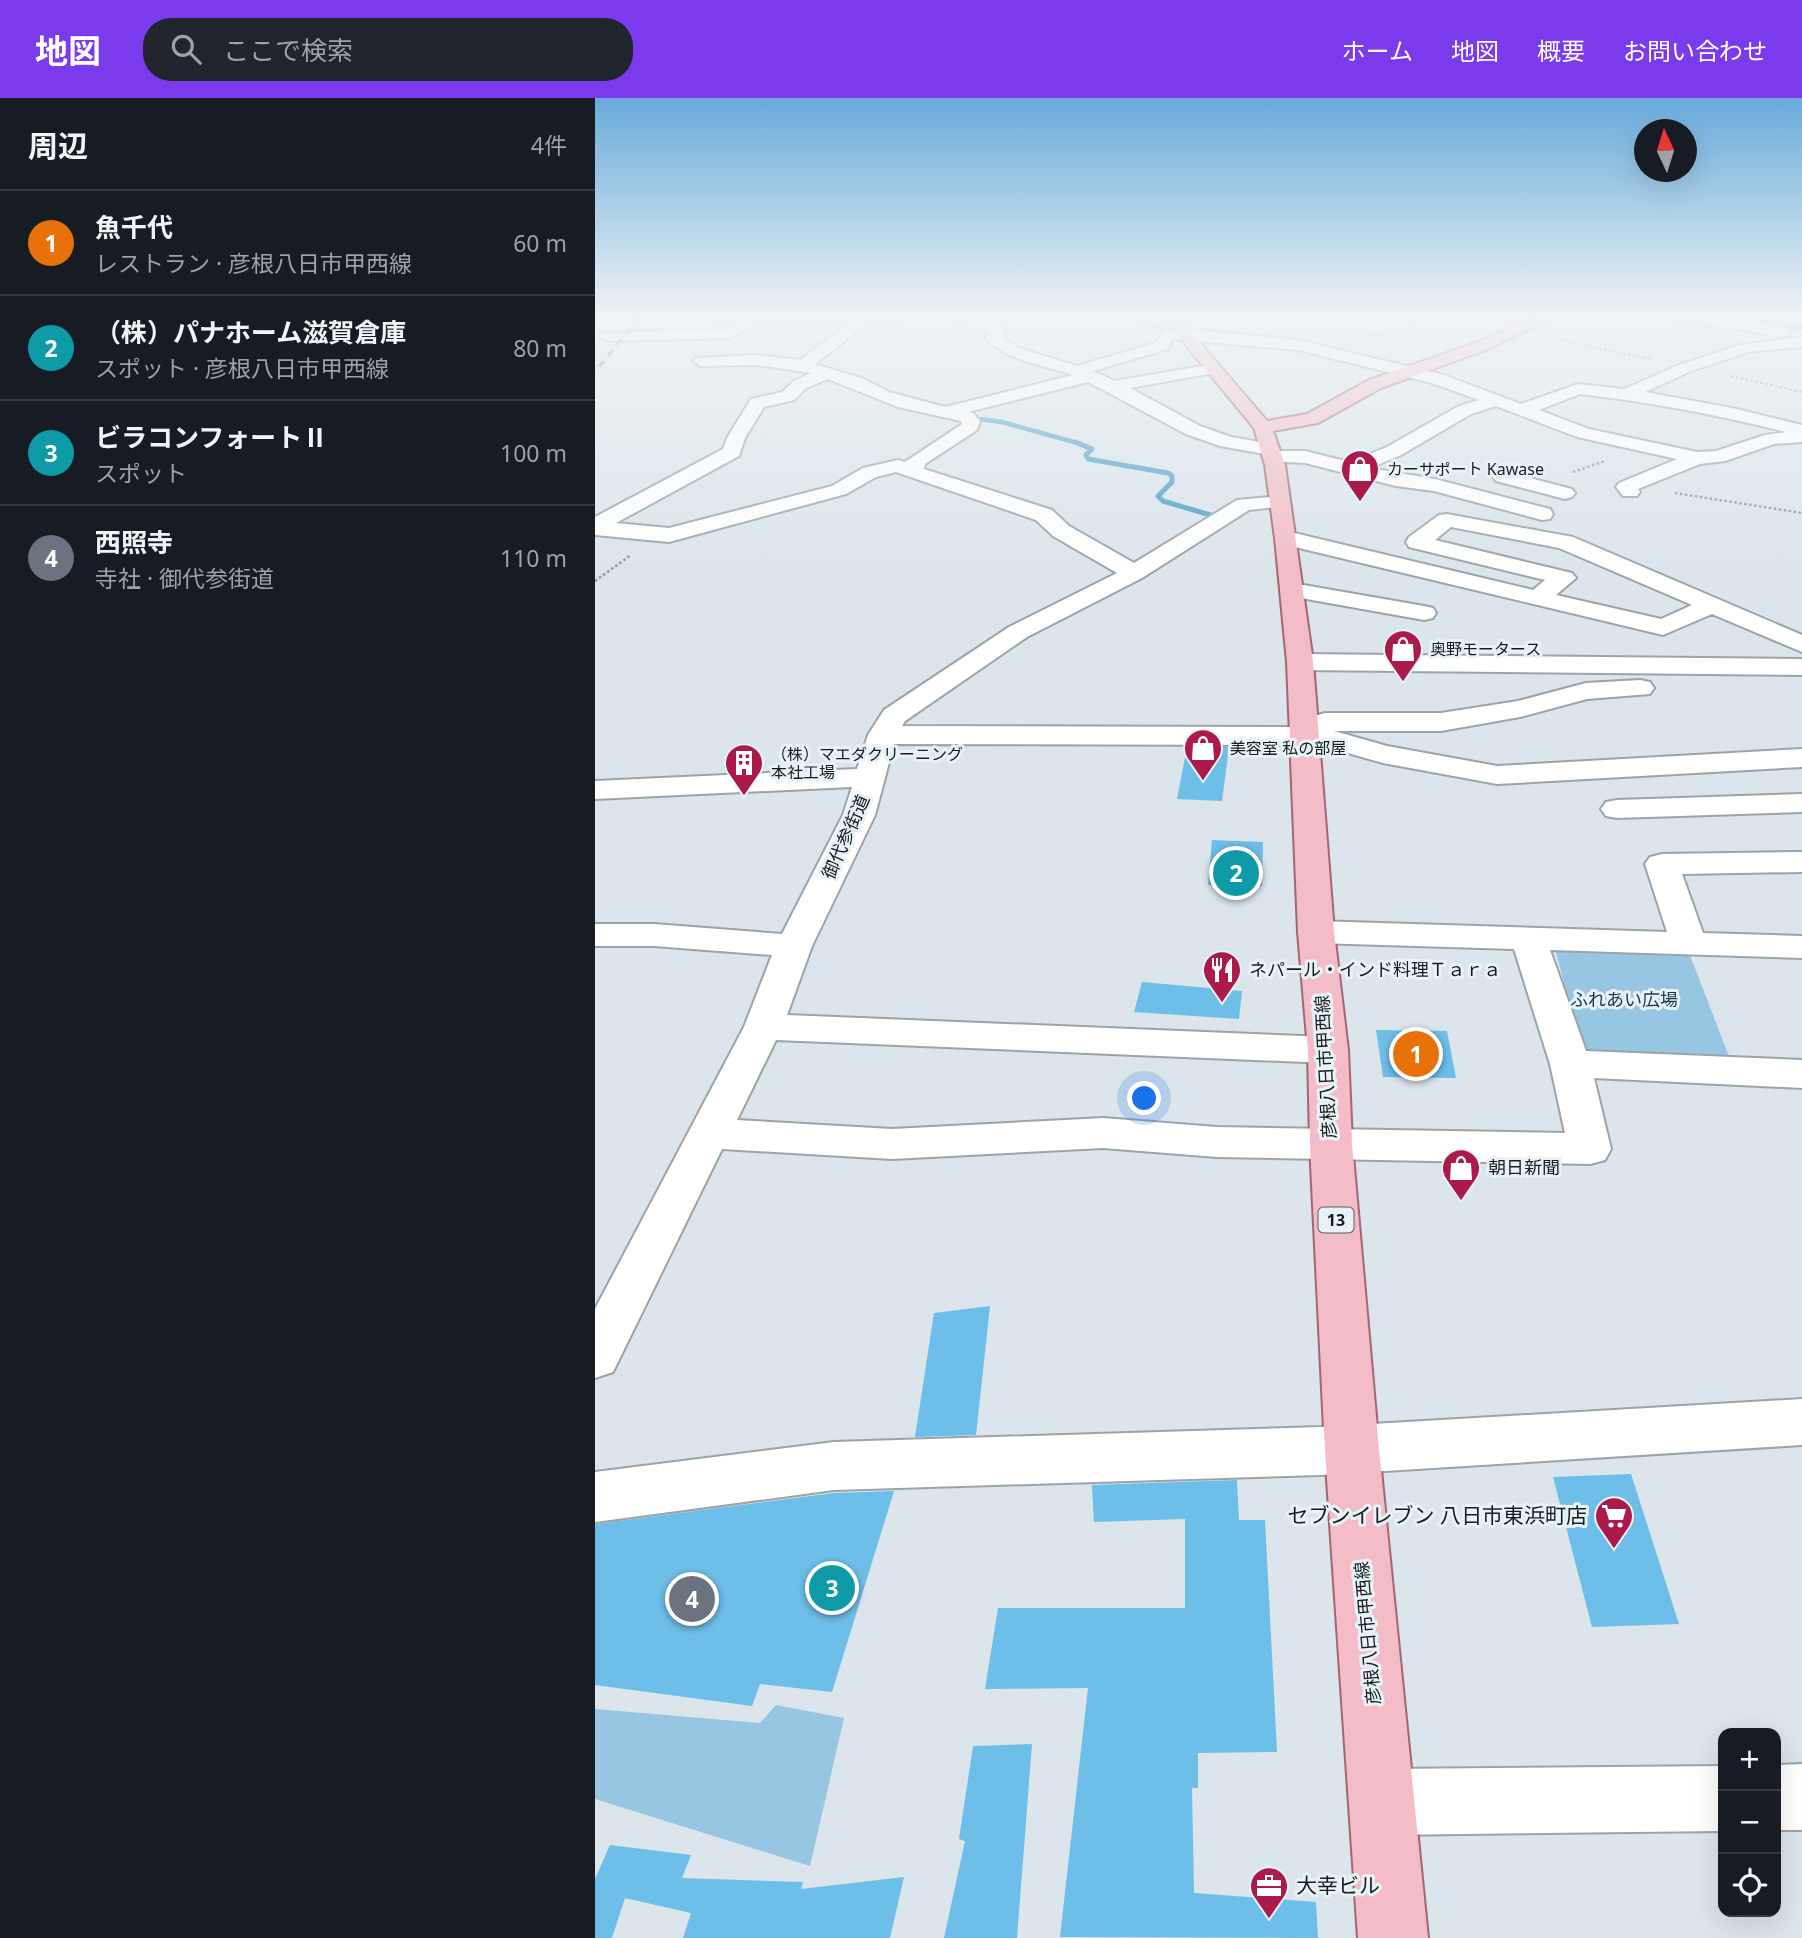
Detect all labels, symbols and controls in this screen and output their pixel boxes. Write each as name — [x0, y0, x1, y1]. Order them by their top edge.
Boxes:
search box — [143, 18, 633, 81]
text: 地図 — [35, 28, 101, 73]
icon: search — [167, 30, 205, 68]
text: ここで検索 — [223, 32, 353, 68]
text: ホーム — [1342, 34, 1413, 67]
text: 地図 — [1451, 34, 1499, 67]
text: 概要 — [1537, 34, 1585, 67]
text: お問い合わせ — [1623, 34, 1767, 67]
north arrow — [1634, 119, 1697, 182]
text: 周辺 — [28, 125, 88, 166]
text: 4件 — [531, 129, 567, 161]
text: 魚千代 — [95, 209, 173, 245]
text: 1 — [44, 227, 58, 259]
text: 60 m — [513, 227, 567, 259]
text: レストラン · 彦根八日市甲西線 — [95, 247, 412, 279]
text: （株）パナホーム滋賀倉庫 — [95, 314, 406, 350]
text: 2 — [44, 332, 58, 364]
text: 80 m — [513, 332, 567, 364]
text: スポット · 彦根八日市甲西線 — [95, 352, 389, 384]
text: ビラコンフォートⅡ — [95, 419, 328, 455]
text: 3 — [44, 437, 58, 469]
text: 100 m — [500, 437, 567, 469]
shop icon: カーサポート Kawase — [1339, 448, 1381, 503]
text: スポット — [95, 457, 187, 489]
place label: カーサポート Kawase — [1387, 458, 1544, 480]
text: 西照寺 — [95, 524, 173, 560]
text: 4 — [44, 542, 58, 574]
text: 110 m — [500, 542, 567, 574]
text: 寺社 · 御代参街道 — [95, 562, 274, 594]
shop icon: 奥野モータース — [1382, 628, 1424, 683]
place label: 奥野モータース — [1430, 638, 1541, 660]
shop icon: 美容室 私の部屋 — [1182, 727, 1224, 782]
place label: 美容室 私の部屋 — [1230, 737, 1346, 759]
building icon: （株）マエダクリーニング 本社工場 — [723, 742, 765, 797]
place label: （株）マエダクリーニング 本社工場 — [771, 743, 963, 783]
street label: 御代参街道 — [816, 791, 874, 883]
pin: 2 — [1213, 847, 1259, 899]
restaurant icon: ネパール・インド料理Ｔａｒａ — [1201, 949, 1243, 1004]
place label: ネパール・インド料理Ｔａｒａ — [1249, 957, 1501, 981]
park label: ふれあい広場 — [1570, 987, 1678, 1011]
street label: 彦根八日市甲西線 — [1309, 995, 1341, 1140]
pin: 1 — [1393, 1028, 1439, 1080]
your location — [1127, 1081, 1161, 1115]
shop icon: 朝日新聞 — [1440, 1147, 1482, 1202]
place label: 朝日新聞 — [1488, 1155, 1560, 1179]
road number: 13 — [1319, 1208, 1353, 1232]
supermarket icon: セブンイレブン 八日市東浜町店 — [1593, 1495, 1635, 1550]
place label: セブンイレブン 八日市東浜町店 — [1288, 1501, 1587, 1529]
street label: 彦根八日市甲西線 — [1349, 1560, 1385, 1706]
pin: 3 — [809, 1562, 855, 1614]
pin: 4 — [669, 1573, 715, 1625]
map controls — [1718, 1728, 1781, 1917]
button: + — [1718, 1728, 1781, 1791]
button: − — [1718, 1791, 1781, 1854]
button: locate — [1718, 1854, 1781, 1917]
office icon: 大幸ビル — [1248, 1865, 1290, 1920]
place label: 大幸ビル — [1296, 1871, 1380, 1899]

